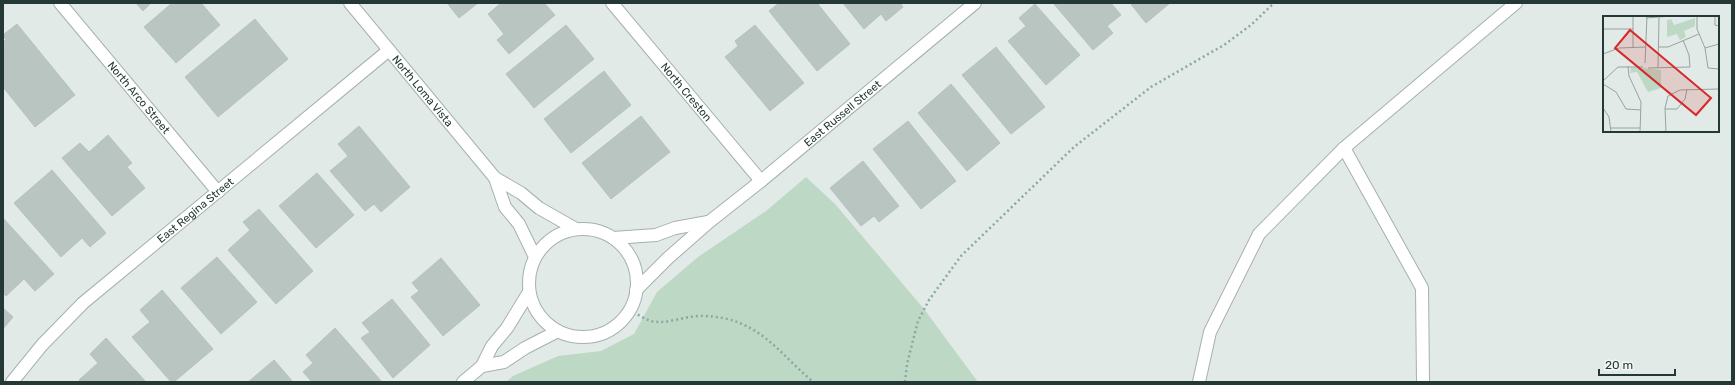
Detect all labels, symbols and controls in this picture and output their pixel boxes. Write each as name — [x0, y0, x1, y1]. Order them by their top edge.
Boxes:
inset map — [1603, 16, 1719, 132]
street label: North Loma Vista — [389, 53, 456, 129]
street label: North Arco Street — [105, 59, 173, 137]
street label: North Creston — [658, 60, 714, 124]
street label: East Russell Street — [802, 77, 885, 149]
street label: East Regina Street — [155, 175, 237, 246]
scale bar — [1599, 351, 1675, 377]
text: 20 m — [1605, 358, 1633, 372]

